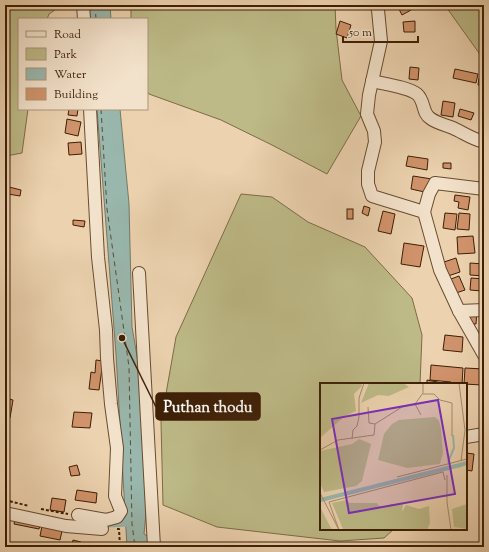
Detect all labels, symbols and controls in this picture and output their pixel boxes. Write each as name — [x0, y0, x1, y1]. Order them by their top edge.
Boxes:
legend — [18, 18, 148, 110]
scale bar — [343, 18, 418, 44]
text: 50 m — [348, 24, 372, 42]
text: Road — [54, 26, 81, 44]
text: Park — [54, 46, 77, 64]
text: Water — [54, 66, 87, 84]
text: Building — [54, 86, 98, 104]
inset map — [320, 383, 467, 530]
callout: Puthan thodu — [156, 393, 260, 420]
text: Puthan thodu — [164, 398, 253, 419]

